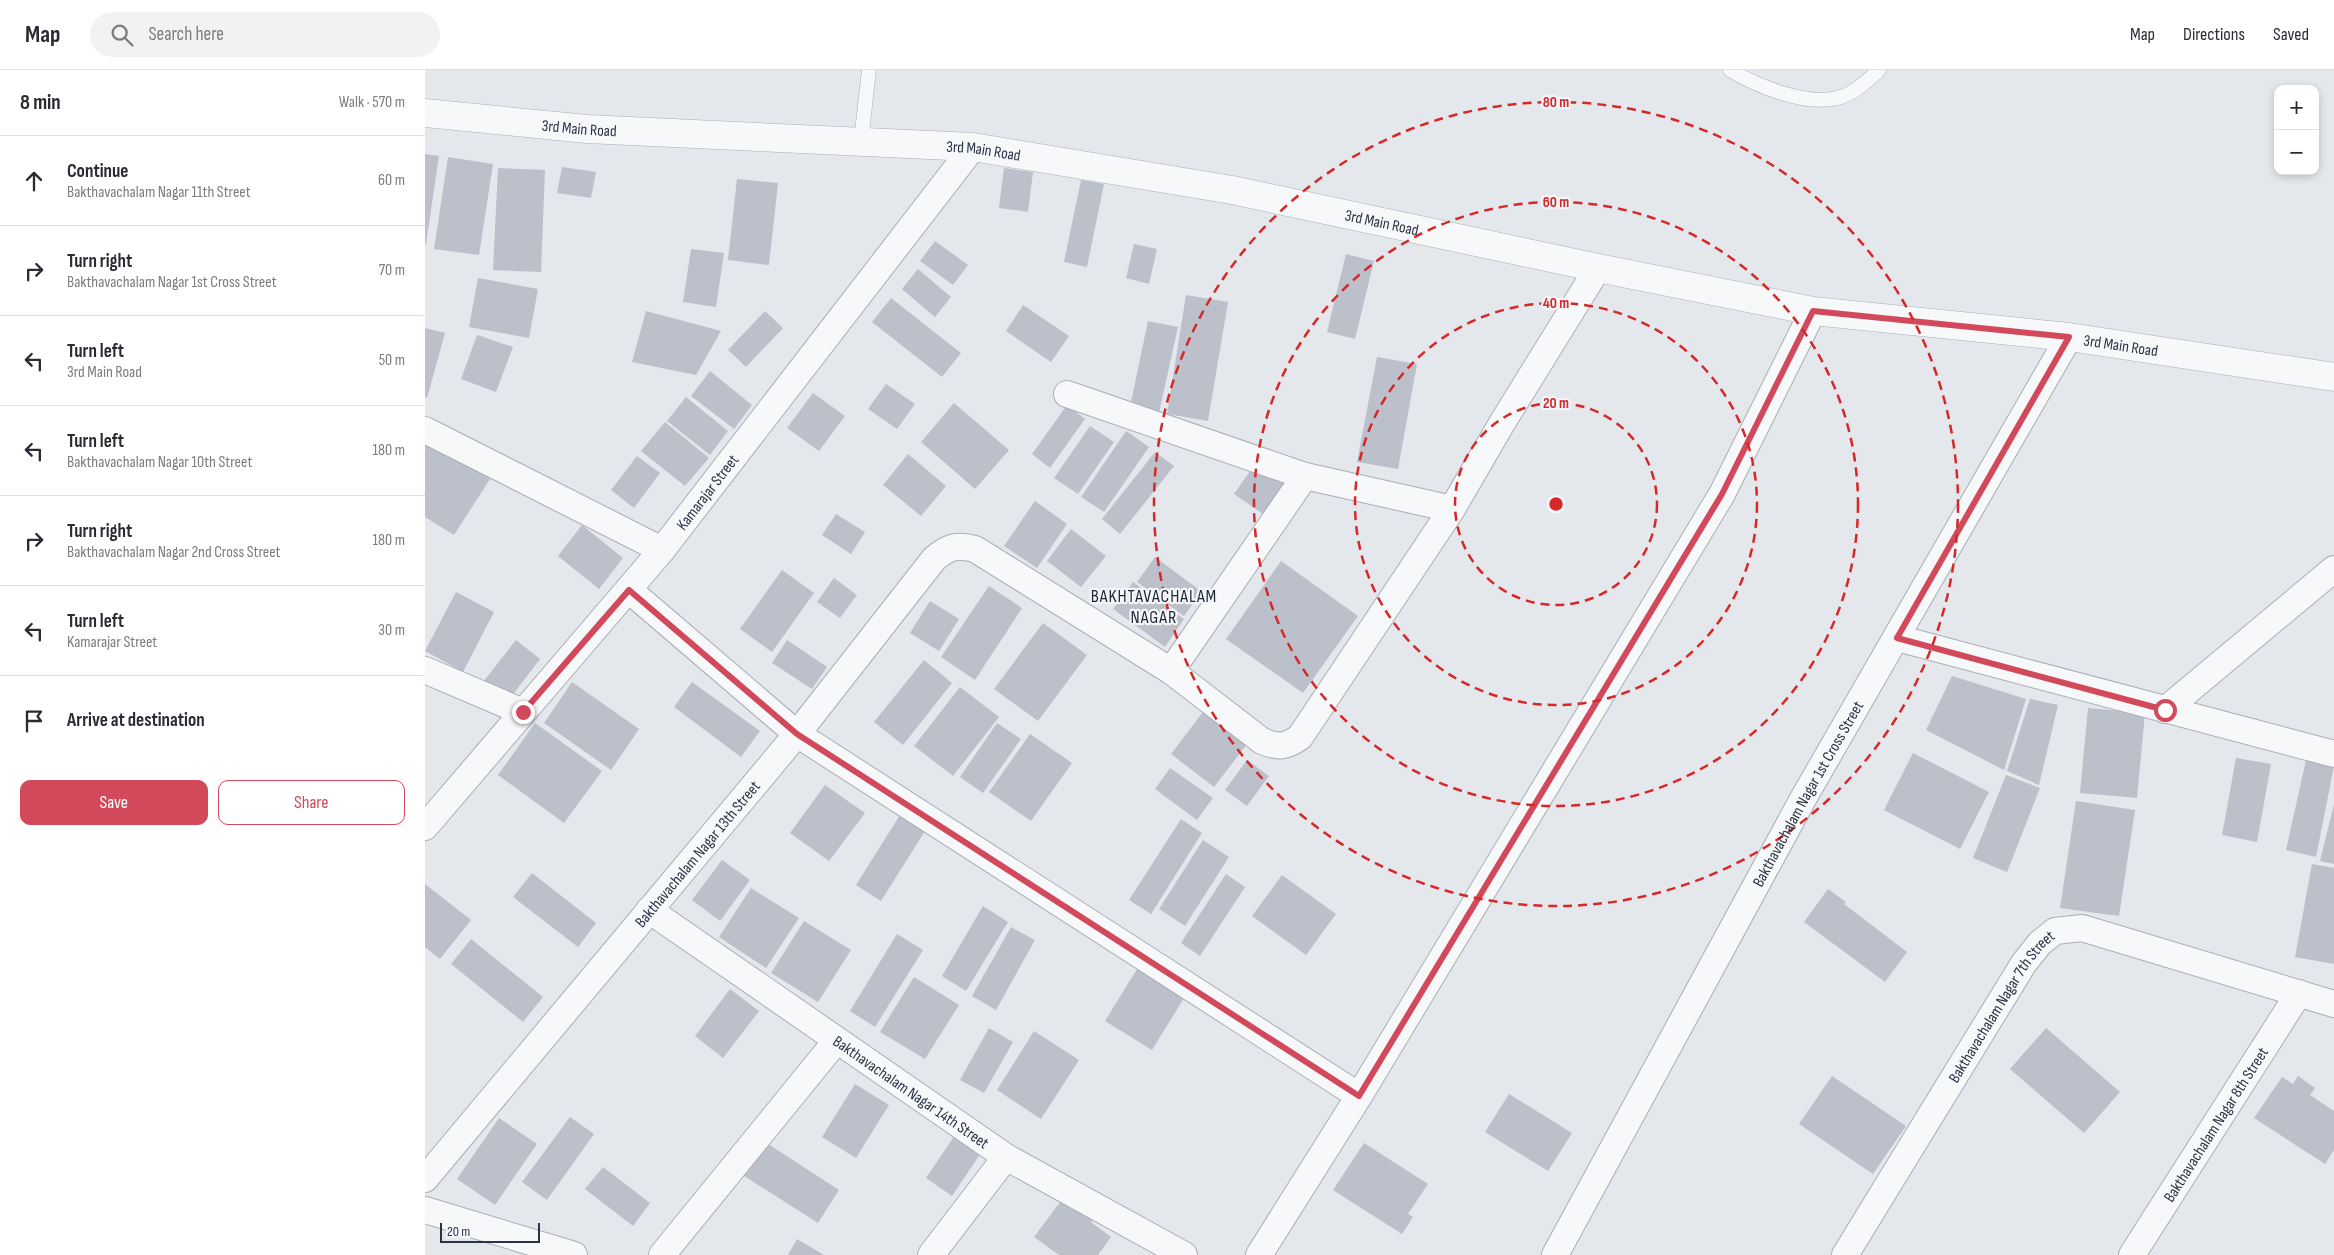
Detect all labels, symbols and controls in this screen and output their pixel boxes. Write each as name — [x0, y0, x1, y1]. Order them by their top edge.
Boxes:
search box — [90, 12, 440, 57]
text: Map — [25, 20, 60, 49]
icon: search — [108, 21, 136, 49]
text: Search here — [148, 23, 224, 46]
text: Map — [2130, 24, 2155, 45]
text: Directions — [2183, 24, 2245, 45]
text: Saved — [2273, 24, 2309, 45]
map controls — [2274, 85, 2319, 175]
button: + — [2274, 85, 2319, 130]
text: 8 min — [20, 90, 61, 115]
text: Walk · 570 m — [339, 93, 405, 112]
text: 80 m — [1543, 93, 1569, 112]
street label: 3rd Main Road — [541, 117, 617, 141]
button: − — [2274, 130, 2319, 175]
street label: 3rd Main Road — [946, 138, 1022, 166]
text: Continue — [67, 160, 128, 183]
icon: ahead — [20, 167, 48, 195]
text: 60 m — [378, 171, 405, 190]
text: Bakthavachalam Nagar 11th Street — [67, 183, 251, 202]
text: 60 m — [1543, 193, 1569, 212]
street label: 3rd Main Road — [1343, 206, 1420, 241]
text: Turn right — [67, 250, 132, 273]
icon: right — [20, 257, 48, 285]
text: 70 m — [379, 261, 405, 280]
text: Bakthavachalam Nagar 1st Cross Street — [67, 273, 277, 292]
text: 40 m — [1543, 294, 1569, 313]
street label: 3rd Main Road — [2082, 331, 2159, 361]
text: Turn left — [67, 340, 124, 363]
icon: left — [20, 347, 48, 375]
text: 50 m — [379, 351, 405, 370]
text: 3rd Main Road — [67, 363, 142, 382]
text: 20 m — [1543, 394, 1569, 413]
text: Turn left — [67, 430, 124, 453]
icon: left — [20, 437, 48, 465]
text: 180 m — [372, 441, 405, 460]
street label: Kamarajar Street — [673, 451, 743, 534]
text: Bakthavachalam Nagar 10th Street — [67, 453, 252, 472]
centre of rings — [1547, 495, 1565, 513]
text: Turn right — [67, 520, 132, 543]
icon: right — [20, 527, 48, 555]
text: 180 m — [372, 531, 405, 550]
text: Bakthavachalam Nagar 2nd Cross Street — [67, 543, 280, 562]
district label: BAKHTAVACHALAM NAGAR — [1091, 586, 1217, 628]
text: Turn left — [67, 610, 124, 633]
icon: left — [20, 617, 48, 645]
text: 30 m — [378, 621, 405, 640]
text: Kamarajar Street — [67, 633, 157, 652]
street label: Bakthavachalam Nagar 1st Cross Street — [1749, 698, 1868, 890]
route start — [2154, 699, 2177, 722]
route end — [512, 701, 535, 724]
icon: arrive — [20, 707, 48, 735]
text: Arrive at destination — [67, 709, 205, 732]
street label: Bakthavachalam Nagar 13th Street — [631, 777, 765, 932]
button: Save — [20, 780, 208, 825]
button: Share — [218, 780, 405, 825]
street label: Bakthavachalam Nagar 7th Street — [1945, 927, 2059, 1087]
street label: Bakthavachalam Nagar 14th Street — [829, 1032, 992, 1153]
street label: Bakthavachalam Nagar 8th Street — [2160, 1044, 2273, 1206]
scale bar — [440, 1220, 540, 1243]
text: 20 m — [447, 1223, 470, 1240]

